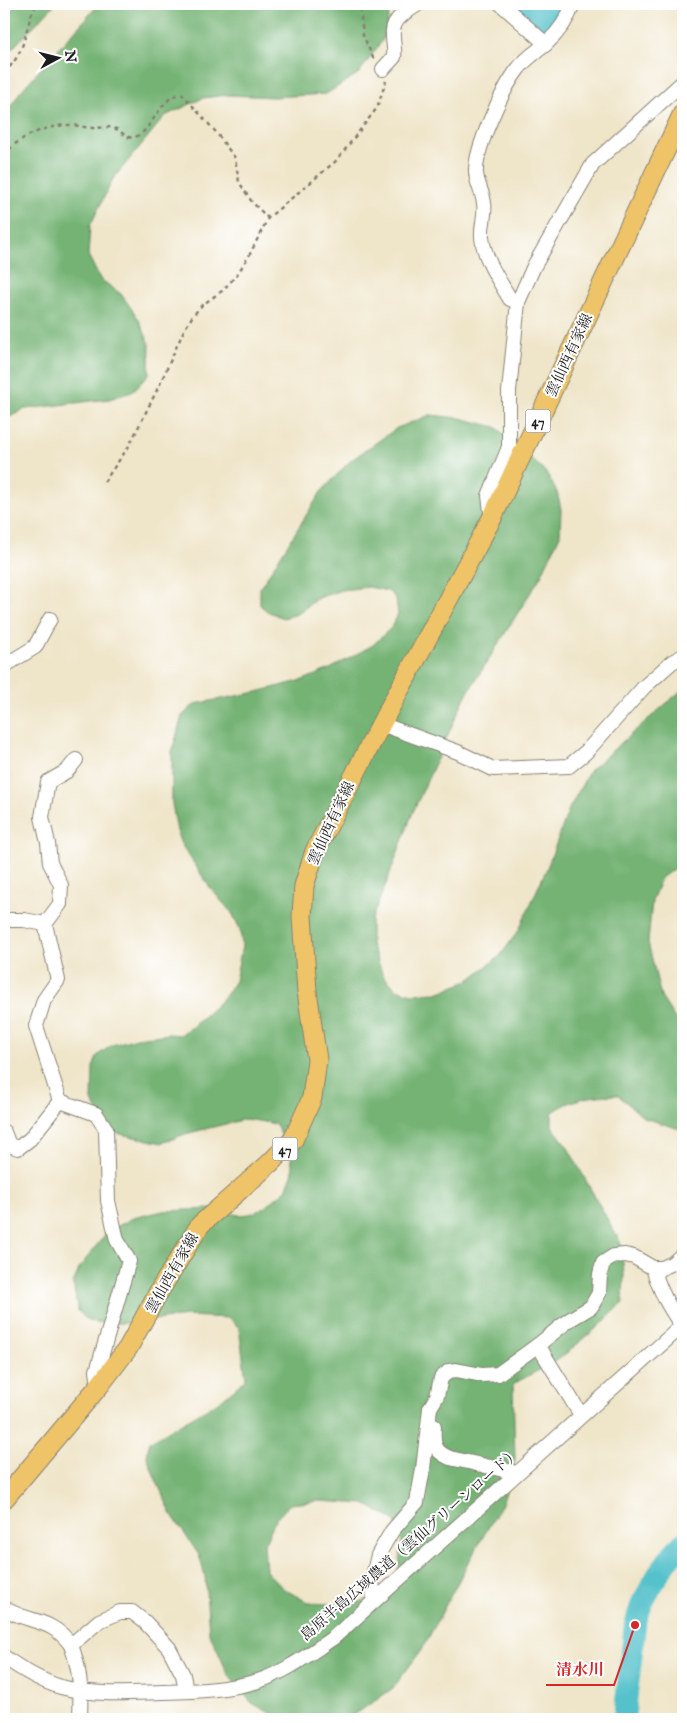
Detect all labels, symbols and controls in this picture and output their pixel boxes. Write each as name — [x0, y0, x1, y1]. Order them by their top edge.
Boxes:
north arrow — [32, 32, 82, 82]
text: N — [60, 48, 80, 64]
street label: 雲仙西有家線 — [542, 310, 597, 400]
road number: 47 — [526, 410, 550, 432]
street label: 雲仙西有家線 — [304, 778, 359, 868]
road number: 47 — [272, 1138, 298, 1160]
street label: 雲仙西有家線 — [142, 1230, 203, 1317]
street label: 島原半島広域農道（雲仙グリーンロード） — [297, 1444, 524, 1645]
callout: 清水川 — [546, 1654, 614, 1685]
text: 清水川 — [556, 1661, 604, 1681]

